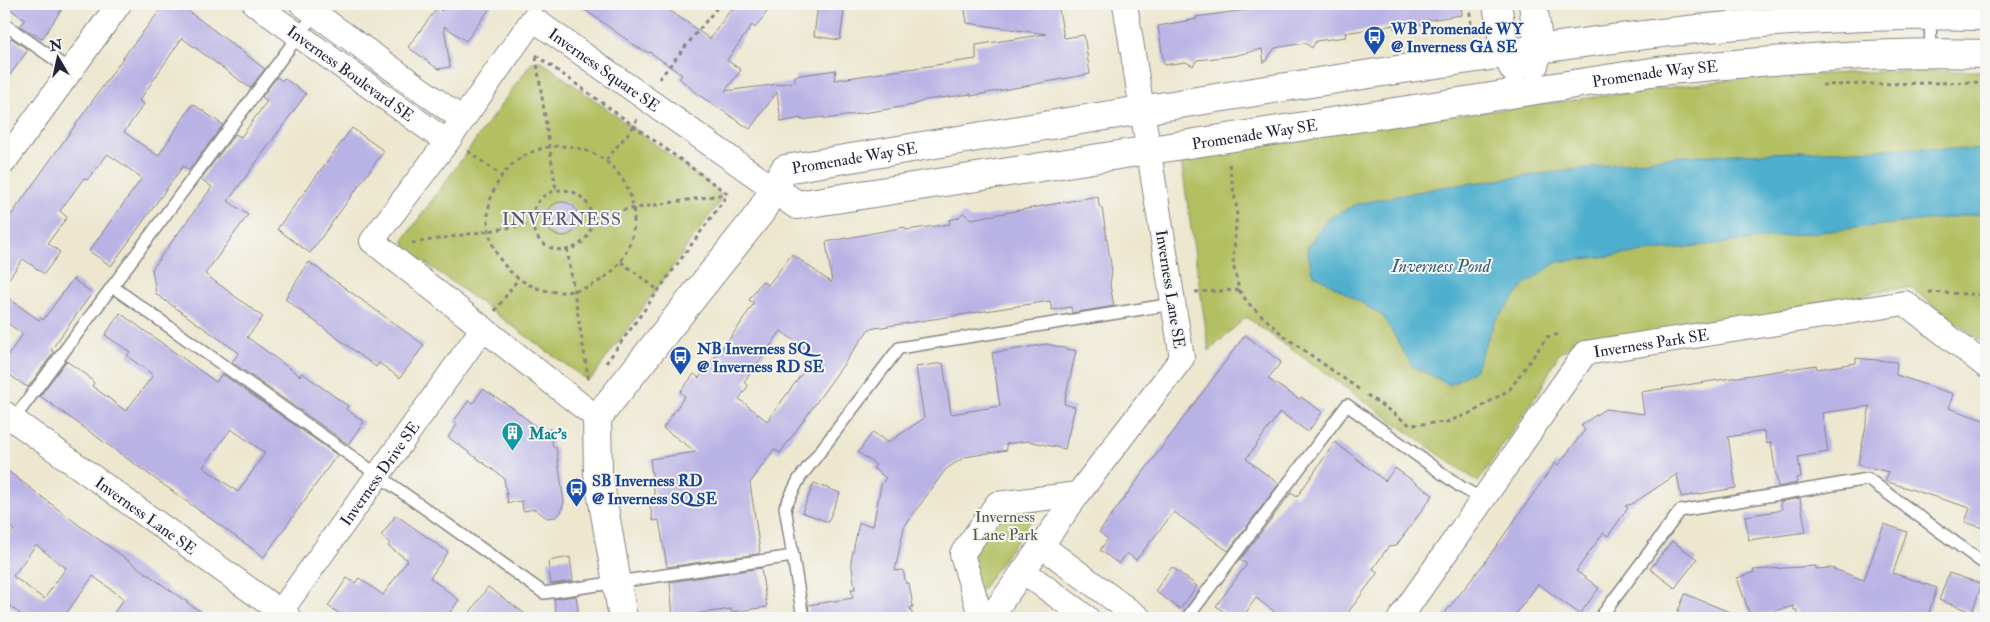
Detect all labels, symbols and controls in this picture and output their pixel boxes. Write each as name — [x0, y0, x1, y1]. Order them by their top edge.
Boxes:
place label: WB Promenade WY @ Inverness GA SE — [1390, 19, 1524, 57]
street label: Inverness Boulevard SE — [283, 21, 418, 126]
street label: Inverness Square SE — [544, 24, 663, 116]
bus stop icon: WB Promenade WY @ Inverness GA SE — [1363, 25, 1387, 56]
north arrow — [32, 32, 82, 82]
text: N — [48, 36, 64, 55]
street label: Promenade Way SE — [1591, 57, 1719, 92]
street label: Promenade Way SE — [1190, 115, 1319, 154]
street label: Promenade Way SE — [790, 138, 919, 179]
district label: INVERNESS — [502, 208, 622, 231]
street label: Inverness Lane SE — [1151, 228, 1189, 350]
water label: Inverness Pond — [1391, 255, 1492, 278]
street label: Inverness Park SE — [1592, 325, 1710, 363]
place label: NB Inverness SQ @ Inverness RD SE — [696, 339, 825, 377]
bus stop icon: NB Inverness SQ @ Inverness RD SE — [669, 345, 693, 376]
street label: Inverness Drive SE — [336, 418, 424, 530]
building icon: Mac's — [501, 421, 525, 452]
place label: Mac's — [528, 424, 567, 444]
place label: SB Inverness RD @ Inverness SQ SE — [592, 471, 717, 509]
street label: Inverness Lane SE — [91, 473, 200, 559]
bus stop icon: SB Inverness RD @ Inverness SQ SE — [564, 477, 588, 508]
park label: Inverness Lane Park — [972, 507, 1038, 545]

